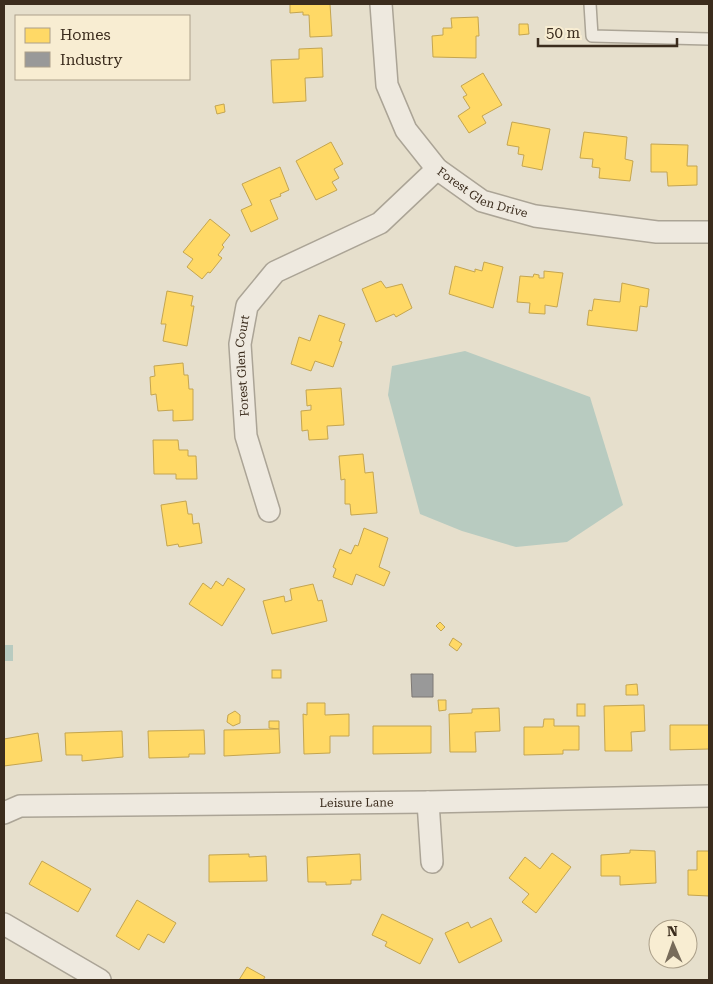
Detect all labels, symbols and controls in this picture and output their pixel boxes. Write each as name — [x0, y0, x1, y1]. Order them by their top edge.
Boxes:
legend — [15, 15, 190, 80]
scale bar — [538, 15, 677, 47]
text: 50 m — [546, 24, 581, 42]
text: Homes — [60, 26, 111, 44]
text: Industry — [60, 51, 122, 69]
street label: Forest Glen Drive — [434, 164, 530, 221]
street label: Forest Glen Court — [232, 313, 252, 417]
street label: Leisure Lane — [319, 795, 394, 810]
north arrow — [648, 919, 698, 969]
text: N — [667, 923, 678, 939]

